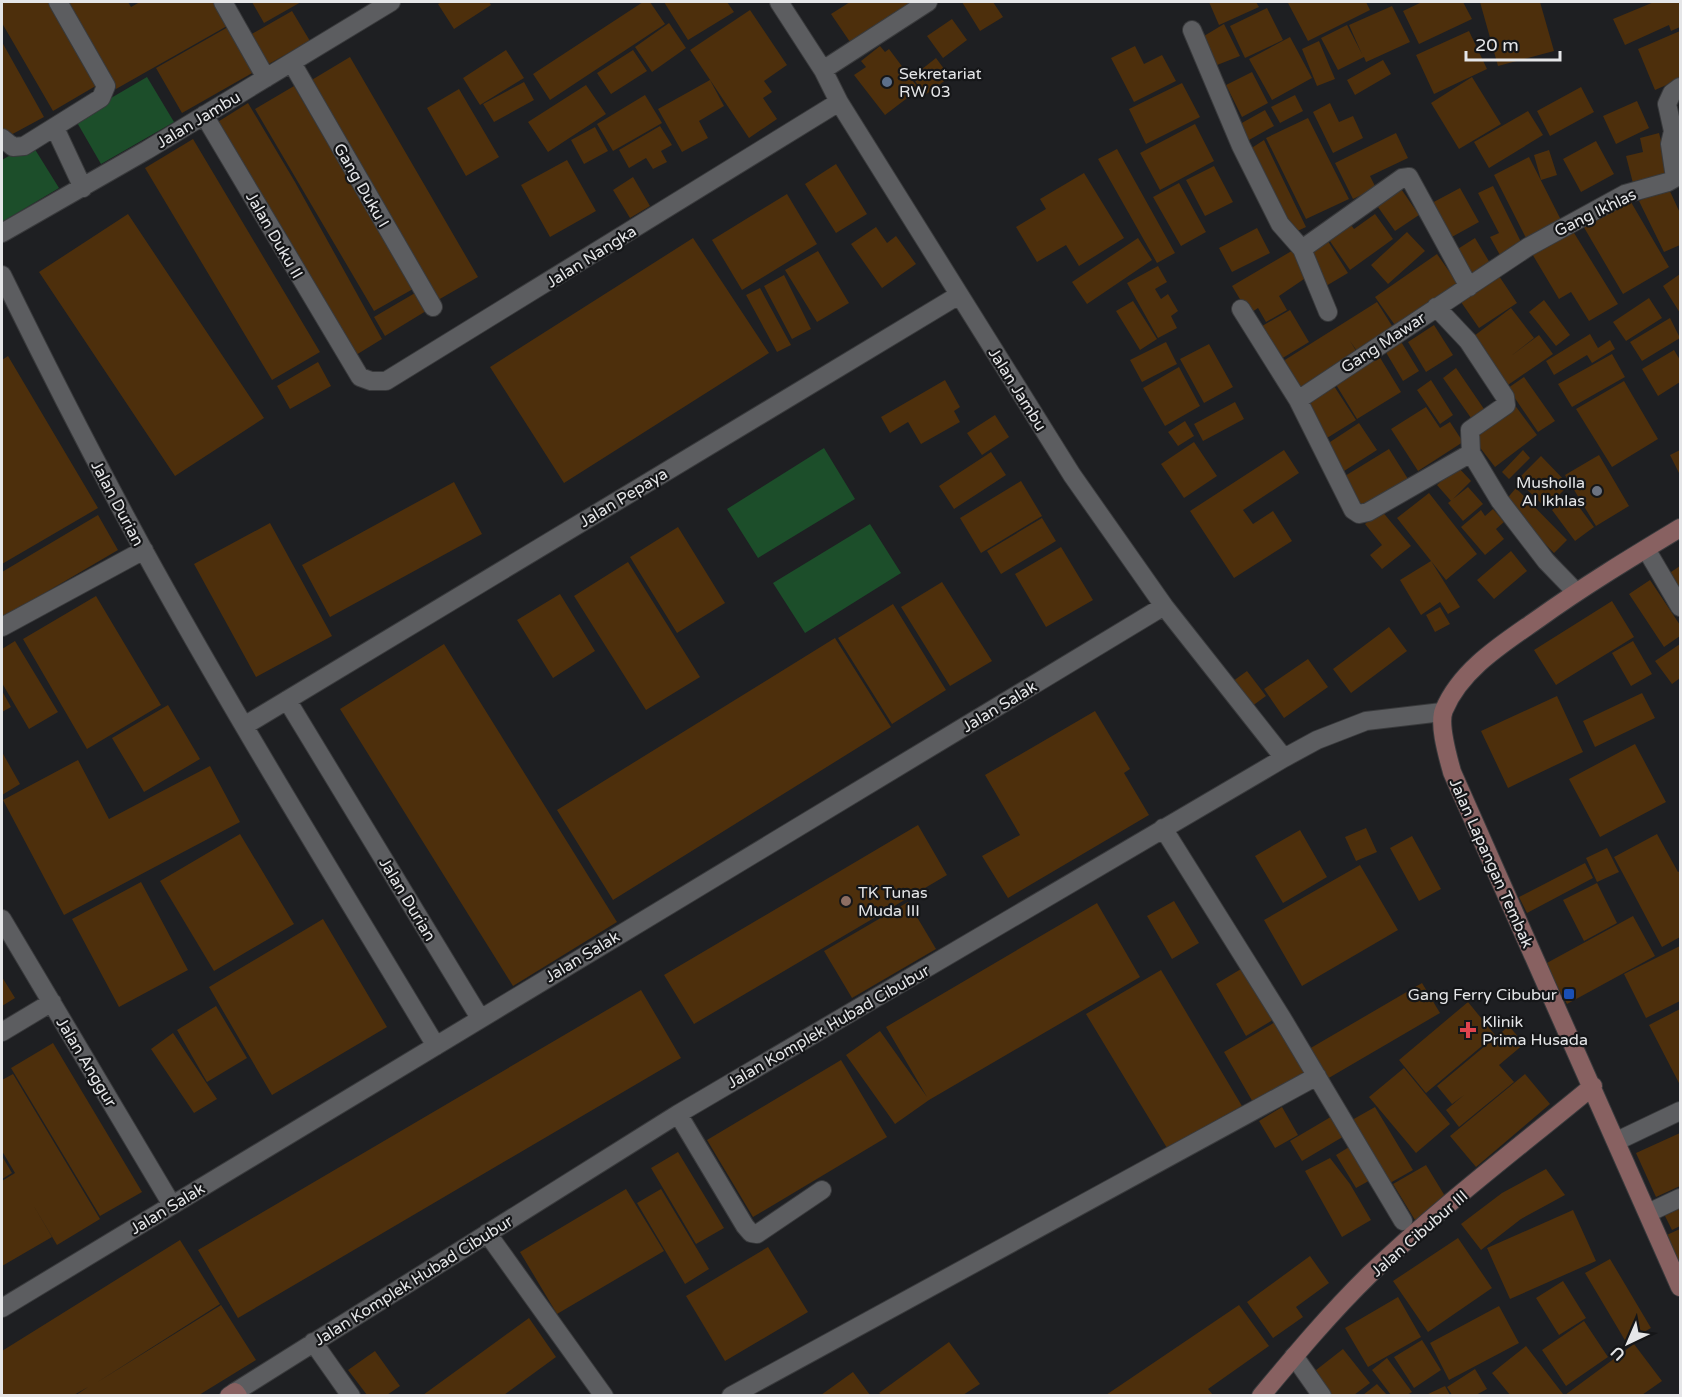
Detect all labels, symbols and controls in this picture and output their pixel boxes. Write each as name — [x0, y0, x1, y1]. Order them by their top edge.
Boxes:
scale bar — [1466, 24, 1560, 62]
text: 20 m — [1475, 34, 1519, 56]
place label: Sekretariat RW 03 — [899, 64, 982, 102]
marker: Sekretariat RW 03 — [880, 75, 894, 89]
street label: Jalan Jambu — [153, 87, 244, 153]
street label: Gang Duku I — [329, 140, 393, 231]
street label: Gang Ikhlas — [1551, 184, 1640, 241]
street label: Jalan Duku II — [241, 189, 307, 282]
street label: Jalan Nangka — [543, 221, 640, 293]
street label: Gang Mawar — [1337, 308, 1430, 378]
street label: Jalan Jambu — [984, 344, 1051, 435]
street label: Jalan Durian — [86, 457, 148, 550]
street label: Jalan Pepaya — [576, 464, 671, 532]
place label: Musholla Al Ikhlas — [1516, 473, 1585, 511]
marker: Musholla Al Ikhlas — [1590, 484, 1604, 498]
street label: Jalan Salak — [958, 677, 1041, 737]
street label: Jalan Lapangan Tembak — [1445, 775, 1538, 952]
street label: Jalan Durian — [374, 854, 440, 945]
place label: TK Tunas Muda III — [858, 883, 928, 921]
marker: TK Tunas Muda III — [839, 894, 853, 908]
street label: Jalan Salak — [541, 927, 624, 987]
street label: Jalan Komplek Hubad Cibubur — [724, 960, 934, 1093]
place label: Gang Ferry Cibubur — [1408, 985, 1558, 1005]
marker: Gang Ferry Cibubur — [1562, 987, 1576, 1001]
place label: Klinik Prima Husada — [1482, 1012, 1588, 1050]
street label: Jalan Anggur — [52, 1014, 121, 1112]
marker: Klinik Prima Husada — [1459, 1021, 1477, 1039]
street label: Jalan Salak — [126, 1179, 209, 1239]
street label: Jalan Cibubur III — [1367, 1186, 1472, 1281]
street label: Jalan Komplek Hubad Cibubur — [311, 1211, 517, 1350]
north arrow — [1598, 1313, 1658, 1373]
text: U — [1607, 1342, 1630, 1364]

